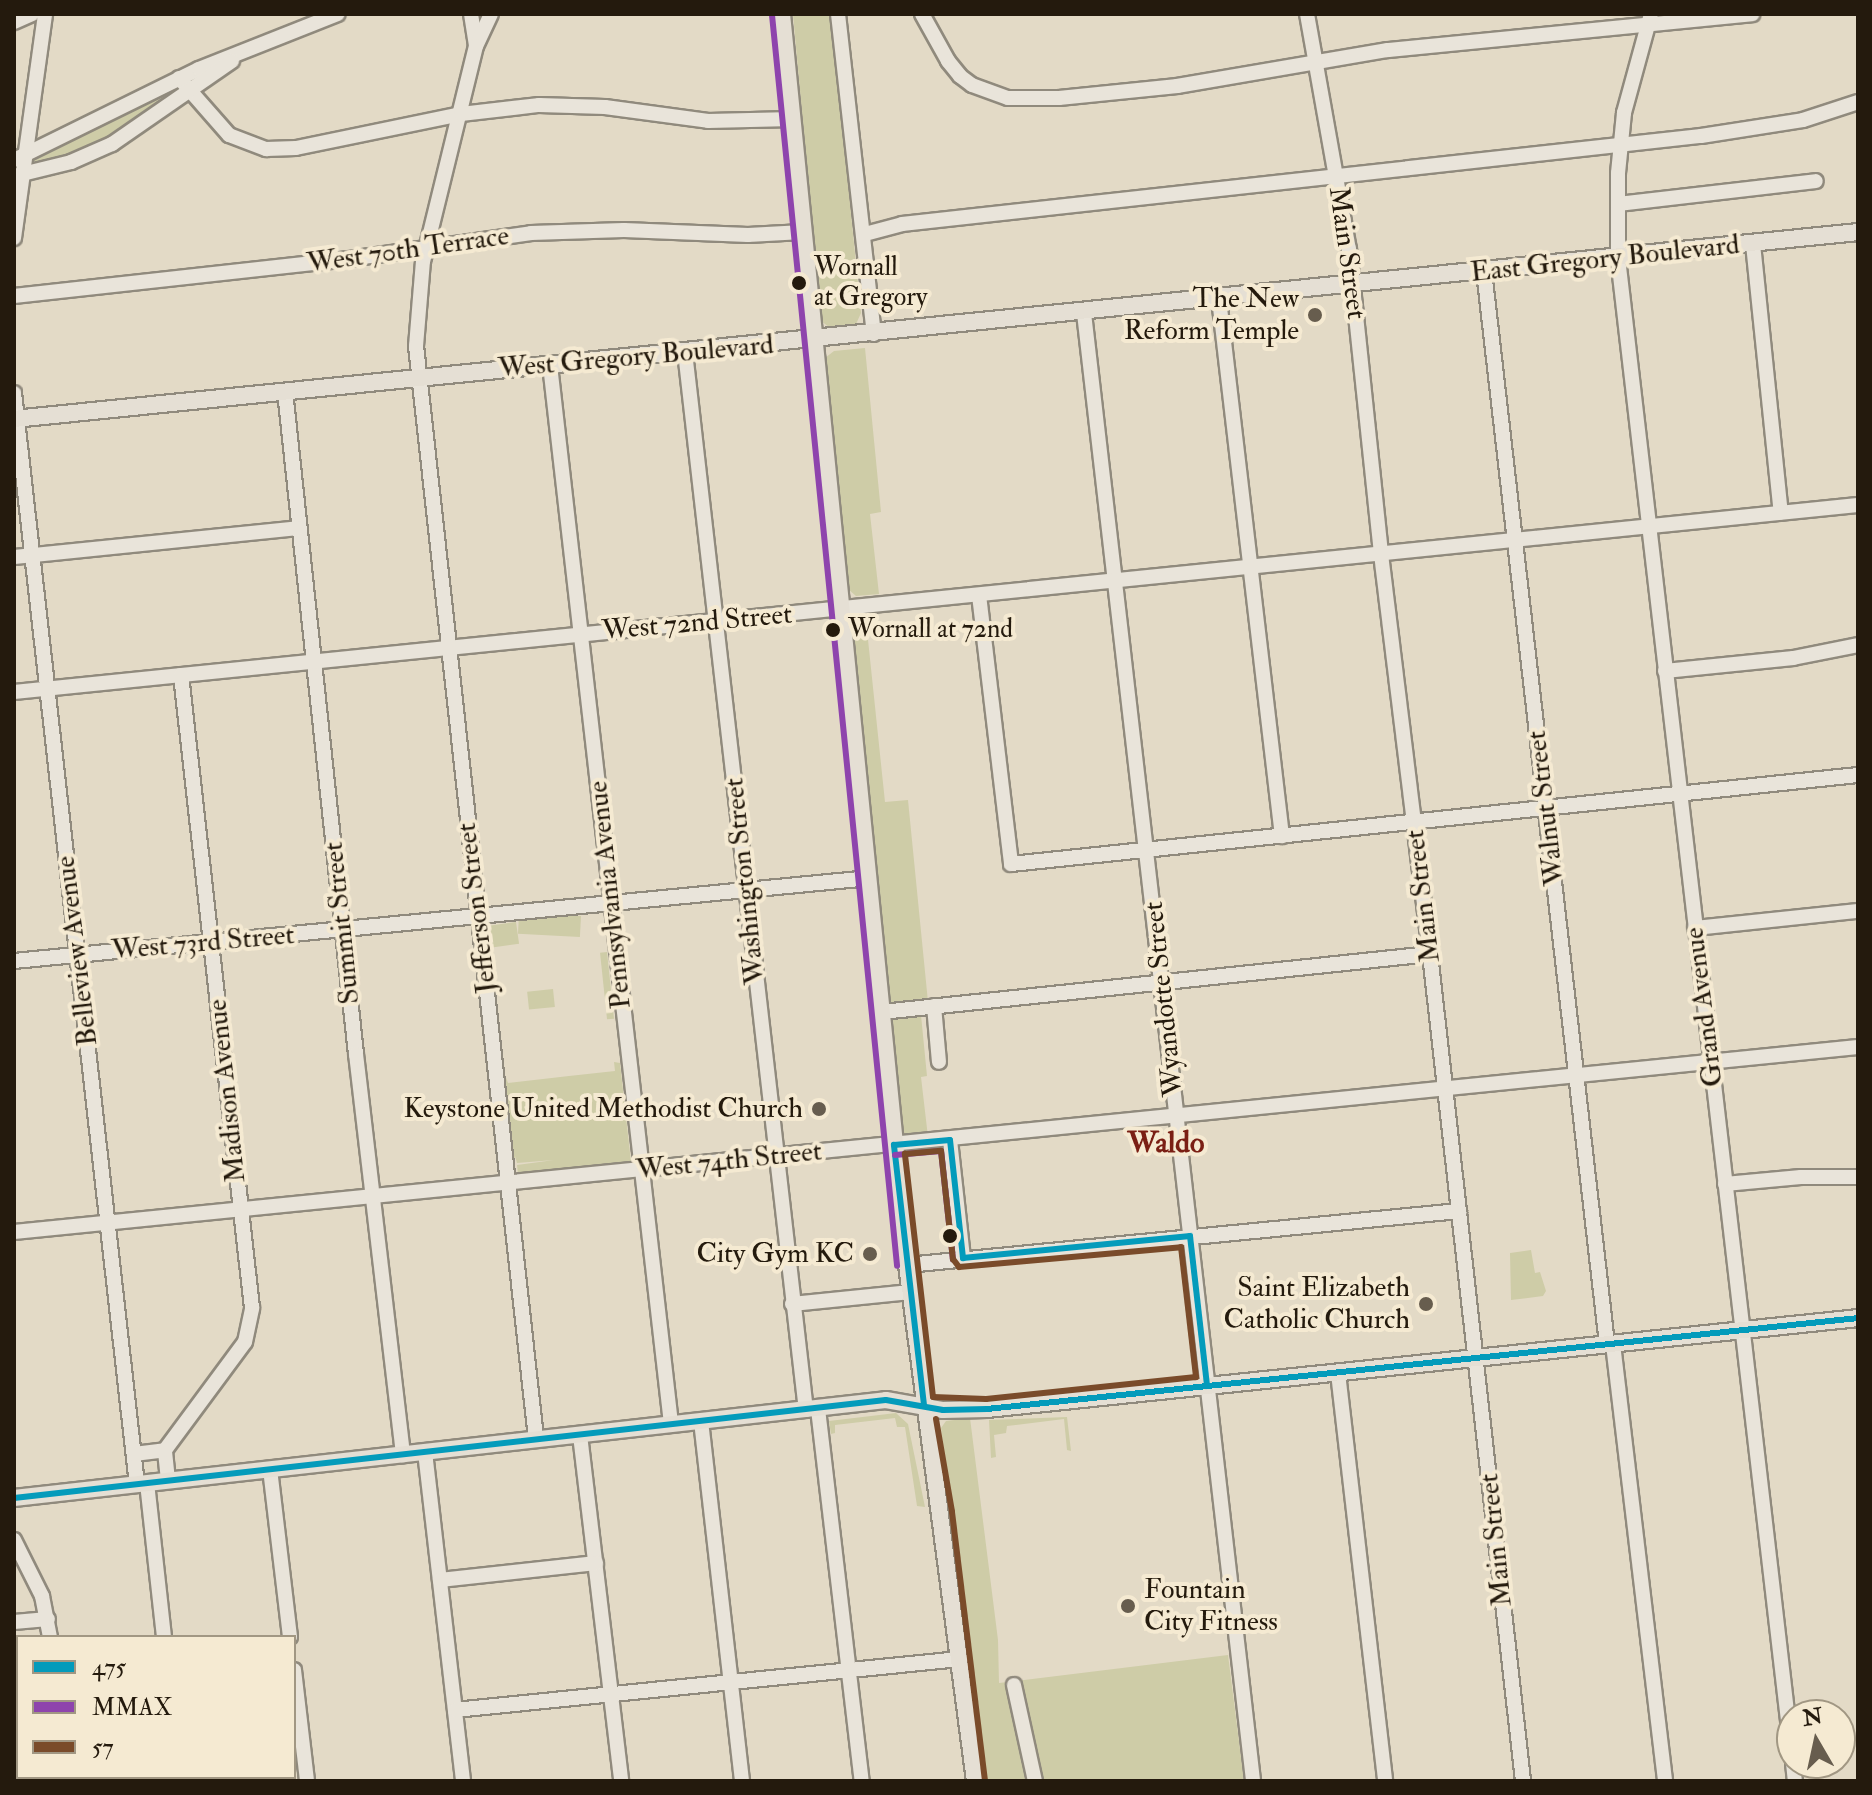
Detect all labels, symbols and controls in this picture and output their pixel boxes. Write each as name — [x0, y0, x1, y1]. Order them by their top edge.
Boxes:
street label: Main Street — [1321, 184, 1373, 322]
street label: West 70th Terrace — [305, 219, 511, 281]
street label: East Gregory Boulevard — [1469, 228, 1741, 290]
place label: Wornall at Gregory — [814, 252, 927, 314]
marker: Wornall at Gregory — [791, 275, 807, 291]
place label: The New Reform Temple — [1124, 282, 1299, 348]
marker: The New Reform Temple — [1306, 306, 1324, 324]
street label: West Gregory Boulevard — [497, 328, 775, 386]
street label: West 72nd Street — [600, 598, 794, 648]
place label: Wornall at 72nd — [848, 614, 1013, 646]
marker: Wornall at 72nd — [825, 622, 841, 638]
street label: Walnut Street — [1520, 729, 1572, 887]
street label: Washington Street — [717, 776, 773, 986]
street label: Pennsylvania Avenue — [581, 779, 639, 1011]
street label: Jefferson Street — [450, 821, 504, 995]
street label: Main Street — [1398, 828, 1448, 964]
street label: Summit Street — [317, 840, 367, 1006]
street label: Belleview Avenue — [49, 854, 105, 1048]
street label: Wyandotte Street — [1137, 900, 1191, 1098]
street label: West 73rd Street — [110, 918, 296, 968]
street label: Grand Avenue — [1678, 925, 1730, 1089]
street label: Madison Avenue — [201, 998, 253, 1184]
place label: Keystone United Methodist Church — [404, 1092, 803, 1126]
marker: Keystone United Methodist Church — [810, 1100, 828, 1118]
district label: Waldo — [1128, 1125, 1204, 1161]
street label: West 74th Street — [634, 1135, 824, 1187]
unlabelled marker — [942, 1228, 958, 1244]
place label: City Gym KC — [696, 1237, 854, 1271]
marker: City Gym KC — [861, 1245, 879, 1263]
place label: Saint Elizabeth Catholic Church — [1224, 1271, 1410, 1337]
marker: Saint Elizabeth Catholic Church — [1417, 1295, 1435, 1313]
street label: Main Street — [1472, 1472, 1520, 1608]
place label: Fountain City Fitness — [1144, 1573, 1278, 1639]
marker: Fountain City Fitness — [1119, 1597, 1137, 1615]
legend — [16, 1635, 296, 1779]
text: 475 — [92, 1652, 126, 1683]
text: MMAX — [92, 1692, 172, 1723]
north arrow — [1776, 1699, 1856, 1779]
text: N — [1801, 1702, 1824, 1733]
text: 57 — [92, 1732, 114, 1763]

